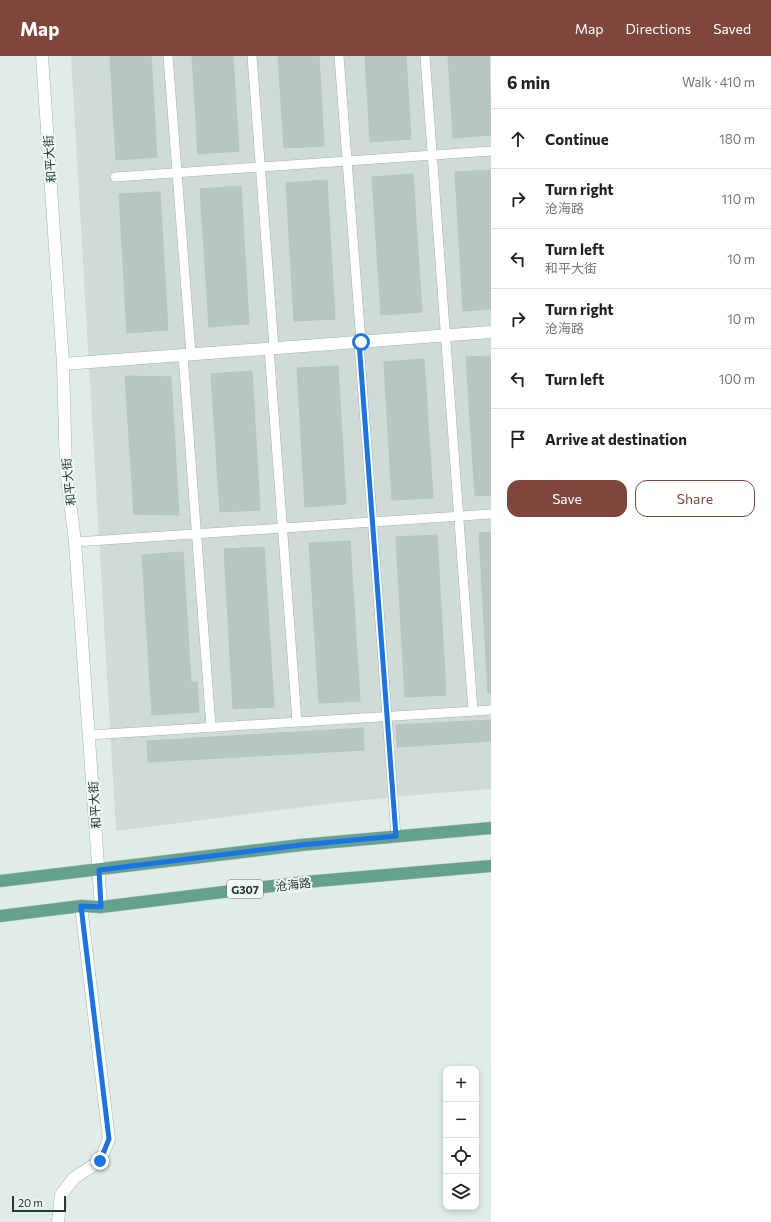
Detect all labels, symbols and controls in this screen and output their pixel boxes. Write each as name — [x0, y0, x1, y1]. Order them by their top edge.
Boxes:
text: Map — [20, 17, 59, 40]
text: Map — [575, 20, 604, 37]
text: Directions — [626, 20, 691, 37]
text: Saved — [713, 20, 751, 37]
text: 6 min — [507, 72, 550, 93]
text: Walk · 410 m — [682, 74, 755, 90]
icon: ahead — [507, 128, 529, 150]
text: Continue — [545, 130, 609, 148]
text: 180 m — [719, 131, 755, 147]
street label: 和平大街 — [40, 135, 58, 183]
text: Turn right — [545, 180, 614, 198]
icon: right — [507, 188, 529, 210]
text: 110 m — [722, 191, 755, 207]
text: 沧海路 — [545, 200, 584, 216]
text: Turn left — [545, 240, 604, 258]
icon: left — [507, 248, 529, 270]
text: 10 m — [727, 251, 755, 267]
text: 和平大街 — [545, 260, 597, 276]
text: Turn right — [545, 300, 614, 318]
icon: right — [507, 308, 529, 330]
text: 10 m — [727, 311, 755, 327]
text: 沧海路 — [545, 320, 584, 336]
route start — [352, 333, 370, 351]
icon: left — [507, 368, 529, 390]
text: Turn left — [545, 370, 604, 388]
text: 100 m — [719, 371, 755, 387]
icon: arrive — [507, 428, 529, 450]
text: Arrive at destination — [545, 430, 687, 448]
street label: 和平大街 — [59, 457, 77, 507]
button: Save — [507, 480, 627, 517]
button: Share — [635, 480, 755, 517]
street label: 和平大街 — [85, 781, 103, 829]
street label: 沧海路 — [274, 875, 312, 893]
road number: G307 — [227, 880, 263, 898]
map controls — [443, 1066, 479, 1210]
button: + — [443, 1066, 479, 1102]
button: − — [443, 1102, 479, 1138]
button: locate — [443, 1138, 479, 1174]
route end — [91, 1152, 109, 1170]
button: layers — [443, 1174, 479, 1210]
scale bar — [12, 1194, 66, 1213]
text: 20 m — [18, 1196, 43, 1209]

